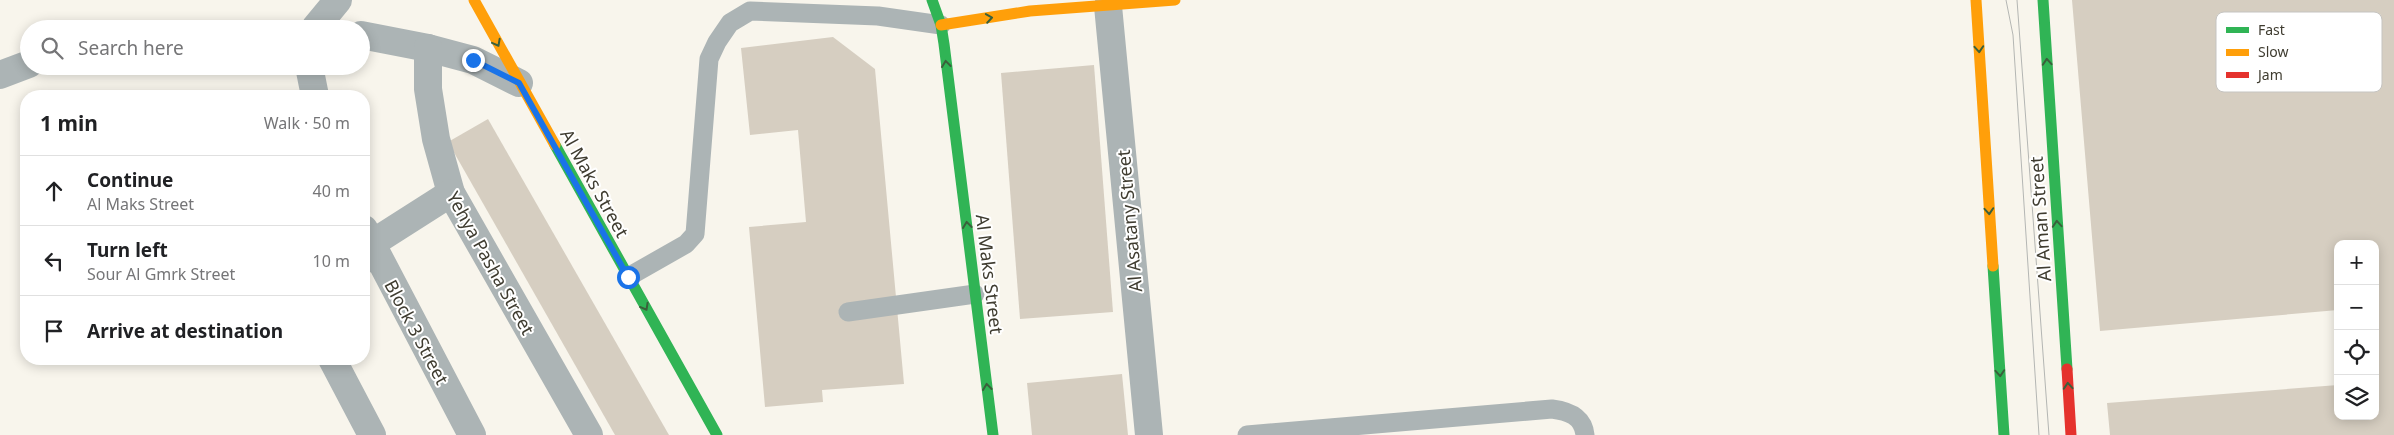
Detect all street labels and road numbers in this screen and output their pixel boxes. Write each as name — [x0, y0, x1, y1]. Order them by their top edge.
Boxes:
street label: Al Maks Street — [555, 125, 635, 242]
street label: Al Asatany Street — [1111, 148, 1147, 293]
street label: Al Aman Street — [2024, 155, 2056, 282]
street label: Yehya Pasha Street — [442, 187, 541, 339]
street label: Al Maks Street — [971, 213, 1009, 336]
street label: Block 3 Street — [379, 275, 455, 389]

